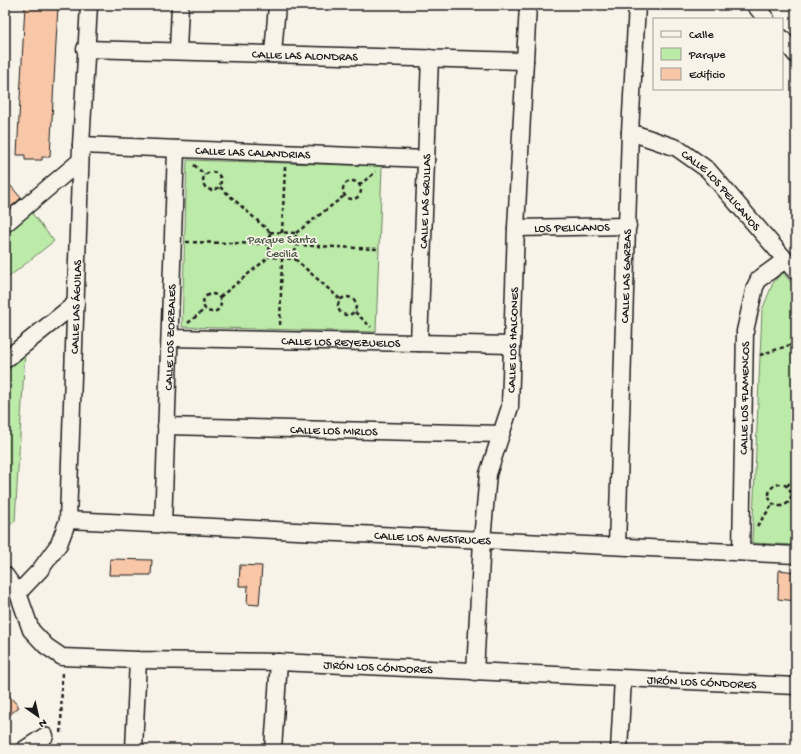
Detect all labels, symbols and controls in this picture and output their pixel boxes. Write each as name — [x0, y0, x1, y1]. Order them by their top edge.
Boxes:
legend — [653, 18, 783, 90]
text: Calle — [689, 29, 714, 43]
street label: CALLE LAS ALONDRAS — [252, 49, 358, 65]
text: Parque — [688, 49, 726, 63]
text: Edificio — [689, 69, 725, 83]
street label: CALLE LAS CALANDRIAS — [195, 145, 311, 163]
street label: CALLE LOS PELICANOS — [678, 148, 763, 235]
street label: CALLE LAS GRULLAS — [418, 153, 435, 249]
street label: LOS PELICANOS — [534, 221, 610, 237]
street label: CALLE LAS GARZAS — [619, 229, 636, 323]
park label: Parque Santa Cecilia — [247, 234, 317, 262]
street label: CALLE LAS ÁGUILAS — [69, 259, 86, 354]
street label: CALLE LOS ZORZALES — [163, 283, 180, 391]
street label: CALLE LOS HALCONES — [505, 287, 523, 393]
street label: CALLE LOS REYEZUELOS — [281, 335, 401, 352]
street label: CALLE LOS FLAMENCOS — [738, 341, 754, 455]
street label: CALLE LOS MIRLOS — [290, 424, 378, 440]
street label: CALLE LOS AVESTRUCES — [374, 530, 492, 549]
street label: JIRÓN LOS CÓNDORES — [323, 659, 433, 678]
street label: JIRÓN LOS CÓNDORES — [647, 674, 757, 693]
north arrow — [18, 696, 58, 736]
text: N — [36, 716, 49, 730]

